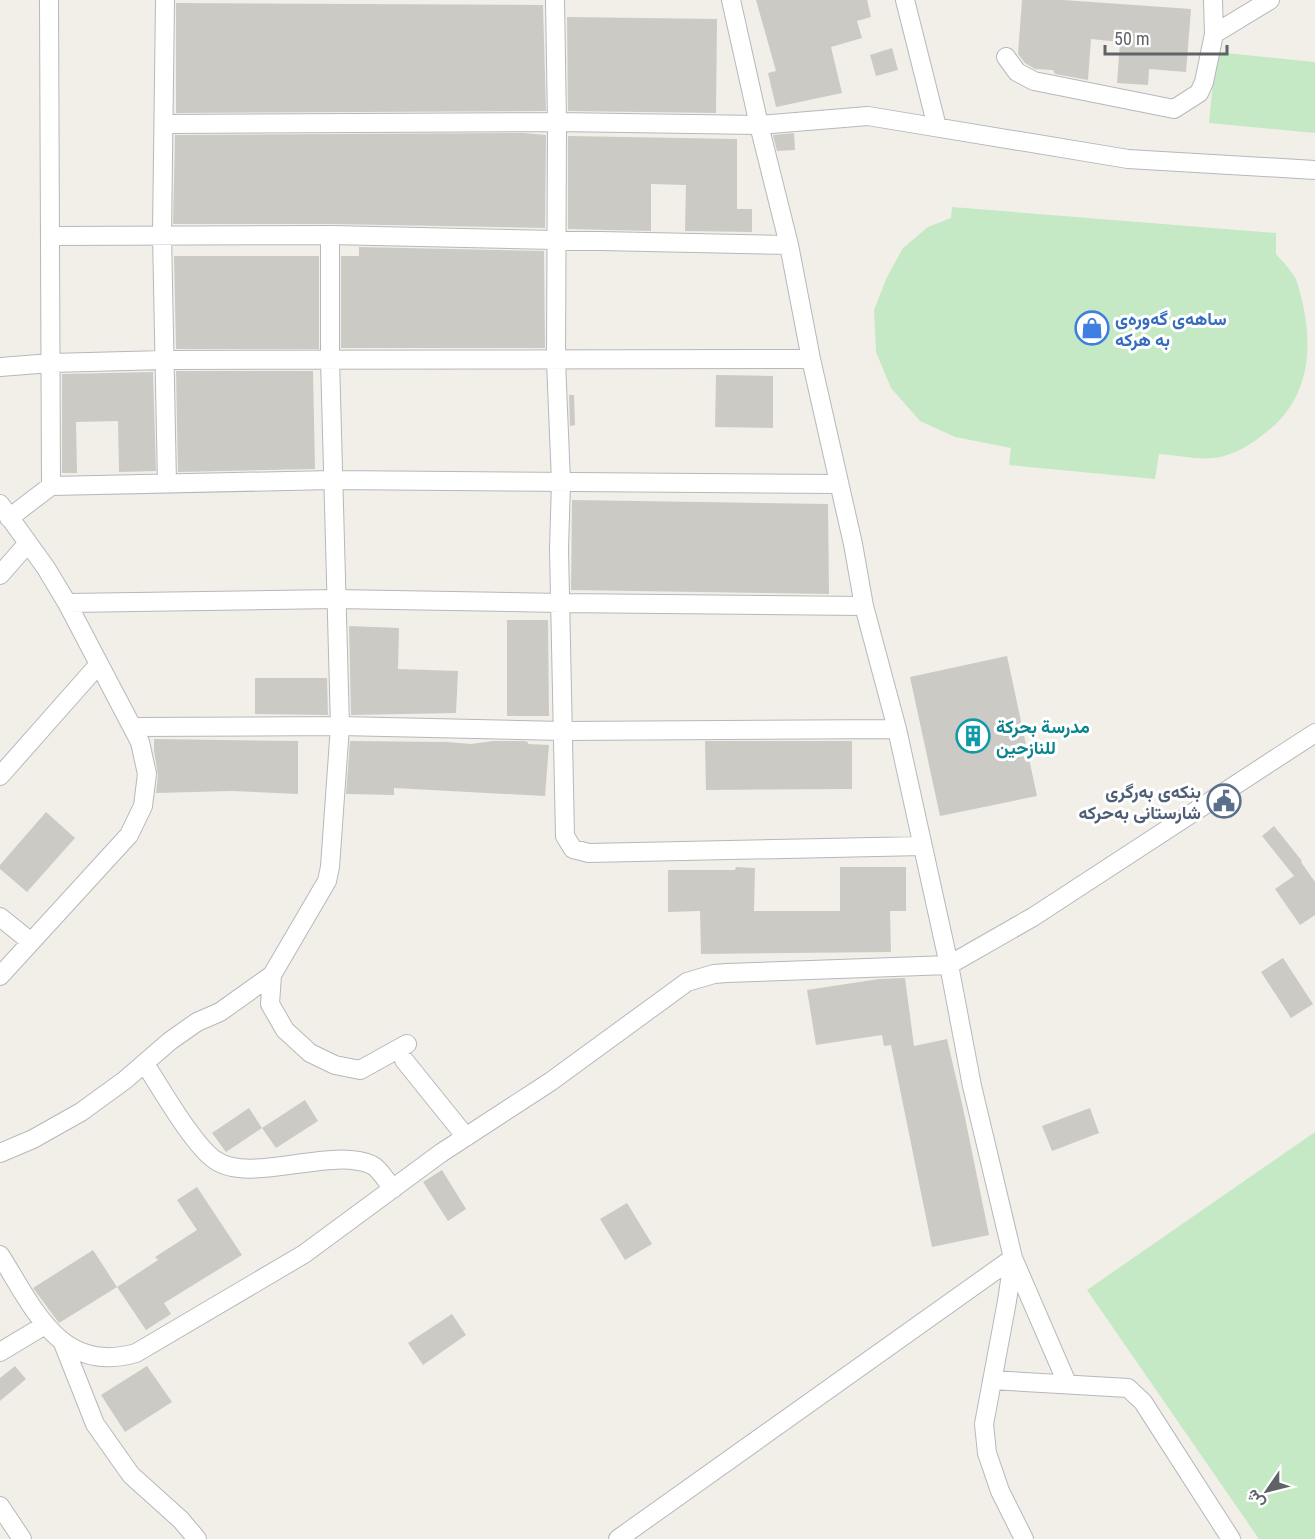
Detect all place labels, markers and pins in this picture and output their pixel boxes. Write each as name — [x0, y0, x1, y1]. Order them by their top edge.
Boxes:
place label: ساهه‌ی گه‌وره‌ی به هركه‌ — [1115, 308, 1227, 351]
shop icon: ساهه‌ی گه‌وره‌ی به هركه‌ — [1074, 310, 1110, 346]
place label: مدرسة بحركة للنازحين — [996, 716, 1090, 759]
building icon: مدرسة بحركة للنازحين — [955, 718, 991, 754]
place label: بنکەی بەرگری شارستانی بەحرکە — [1079, 781, 1201, 824]
public building icon: بنکەی بەرگری شارستانی بەحرکە — [1206, 783, 1242, 819]

